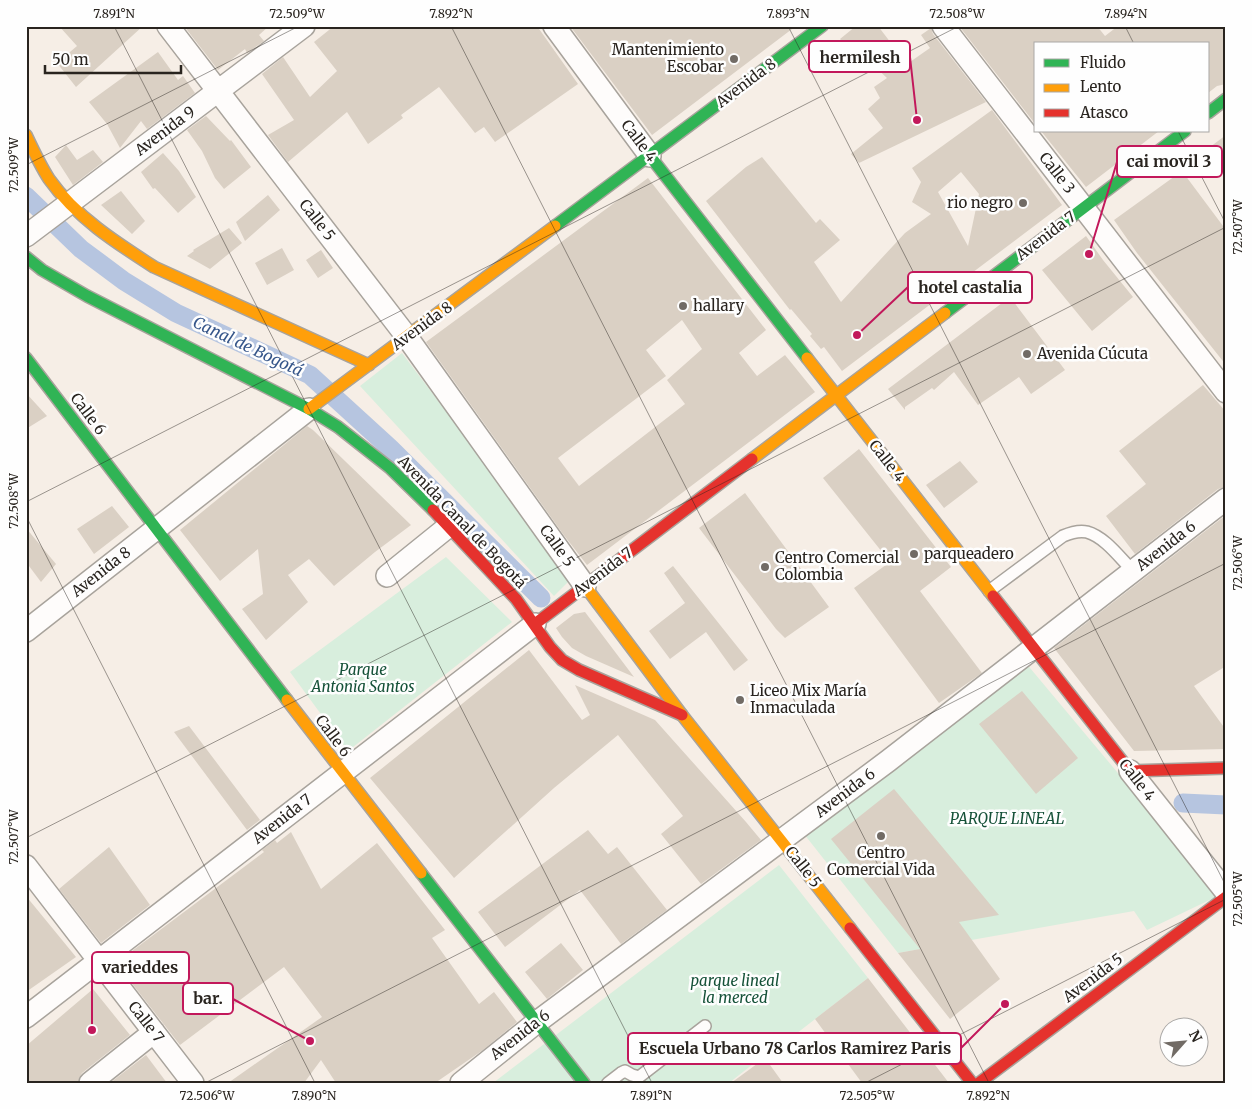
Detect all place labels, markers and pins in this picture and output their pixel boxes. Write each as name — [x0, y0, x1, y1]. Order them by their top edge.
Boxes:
place label: Mantenimiento Escobar — [612, 40, 724, 76]
callout: hermilesh — [809, 41, 910, 72]
marker: Mantenimiento Escobar — [728, 53, 740, 65]
callout: cai movil 3 — [1117, 146, 1222, 177]
place label: rio negro — [947, 193, 1013, 212]
marker: rio negro — [1017, 197, 1029, 209]
callout: hotel castalia — [908, 272, 1032, 303]
place label: hallary — [693, 296, 744, 315]
marker: hallary — [677, 300, 689, 312]
place label: Avenida Cúcuta — [1036, 344, 1148, 363]
marker: Avenida Cúcuta — [1021, 348, 1033, 360]
place label: parqueadero — [924, 544, 1014, 563]
place label: Centro Comercial Colombia — [775, 548, 900, 584]
marker: parqueadero — [908, 548, 920, 560]
marker: Centro Comercial Colombia — [759, 561, 771, 573]
place label: Liceo Mix María Inmaculada — [750, 681, 867, 717]
marker: Liceo Mix María Inmaculada — [734, 694, 746, 706]
marker: Centro Comercial Vida — [875, 830, 887, 842]
place label: Centro Comercial Vida — [827, 843, 935, 879]
callout: varieddes — [92, 952, 189, 983]
callout: bar. — [183, 983, 233, 1014]
callout: Escuela Urbano 78 Carlos Ramirez Paris — [628, 1033, 961, 1064]

